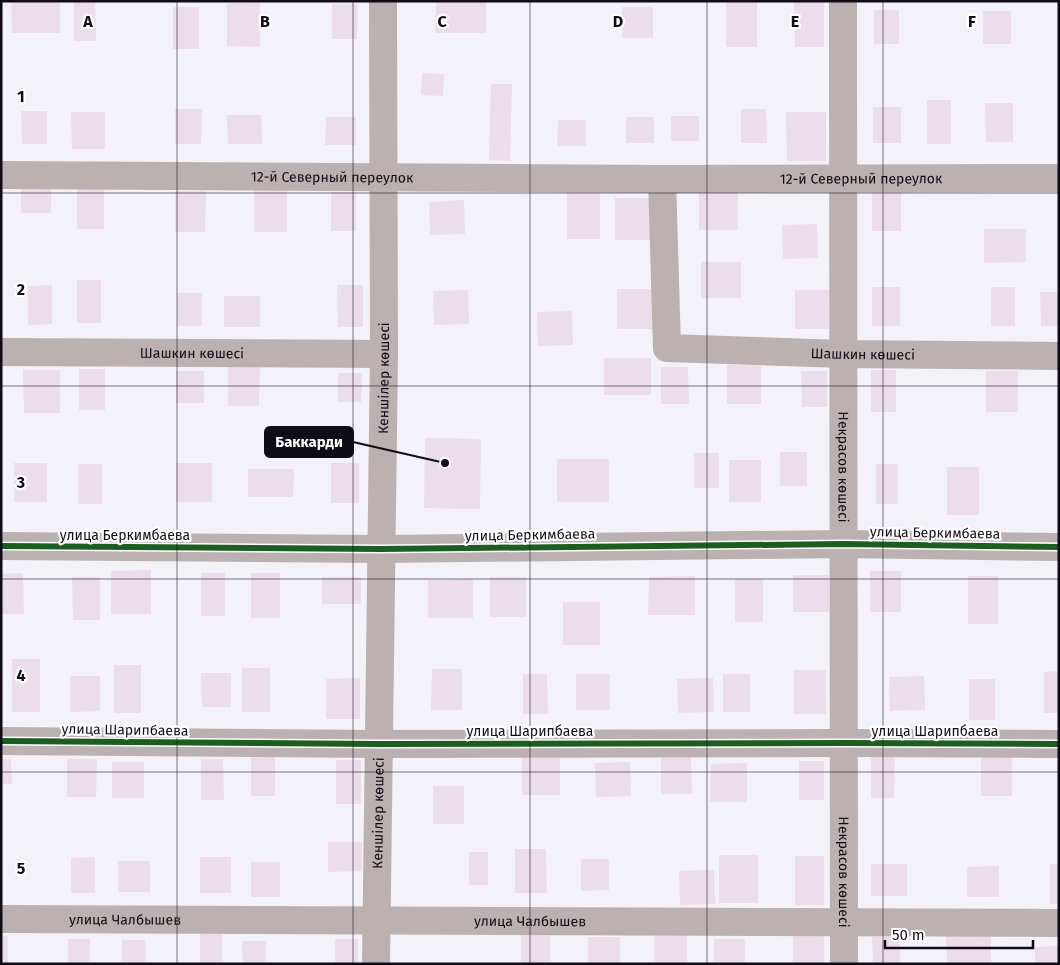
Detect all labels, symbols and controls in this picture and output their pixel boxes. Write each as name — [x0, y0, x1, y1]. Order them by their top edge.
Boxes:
text: A — [82, 12, 93, 31]
text: B — [260, 12, 270, 31]
text: C — [437, 12, 447, 31]
text: D — [613, 12, 623, 31]
text: E — [791, 12, 799, 31]
text: F — [968, 12, 976, 31]
text: 1 — [17, 87, 25, 106]
street label: 12-й Северный переулок — [251, 168, 414, 186]
street label: 12-й Северный переулок — [780, 170, 943, 187]
text: 2 — [17, 280, 25, 299]
street label: Кеншілер көшесі — [374, 322, 393, 434]
street label: Шашкин көшесі — [140, 344, 244, 362]
street label: Шашкин көшесі — [810, 344, 915, 363]
street label: Некрасов көшесі — [835, 411, 852, 523]
callout: Баккарди — [265, 427, 353, 457]
text: Баккарди — [275, 433, 343, 451]
text: 3 — [16, 473, 25, 492]
street label: улица Беркимбаева — [870, 523, 1000, 543]
street label: улица Беркимбаева — [465, 525, 595, 545]
street label: улица Беркимбаева — [60, 527, 190, 544]
text: 4 — [16, 666, 26, 685]
street label: улица Шарипбаева — [61, 720, 189, 740]
street label: улица Шарипбаева — [467, 723, 593, 740]
street label: улица Шарипбаева — [872, 723, 998, 740]
street label: Кеншілер көшесі — [369, 757, 387, 869]
street label: Некрасов көшесі — [835, 816, 852, 928]
text: 5 — [17, 859, 26, 878]
street label: улица Чалбышев — [69, 911, 181, 928]
street label: улица Чалбышев — [474, 912, 586, 930]
scale bar — [885, 918, 1032, 950]
text: 50 m — [892, 926, 925, 944]

